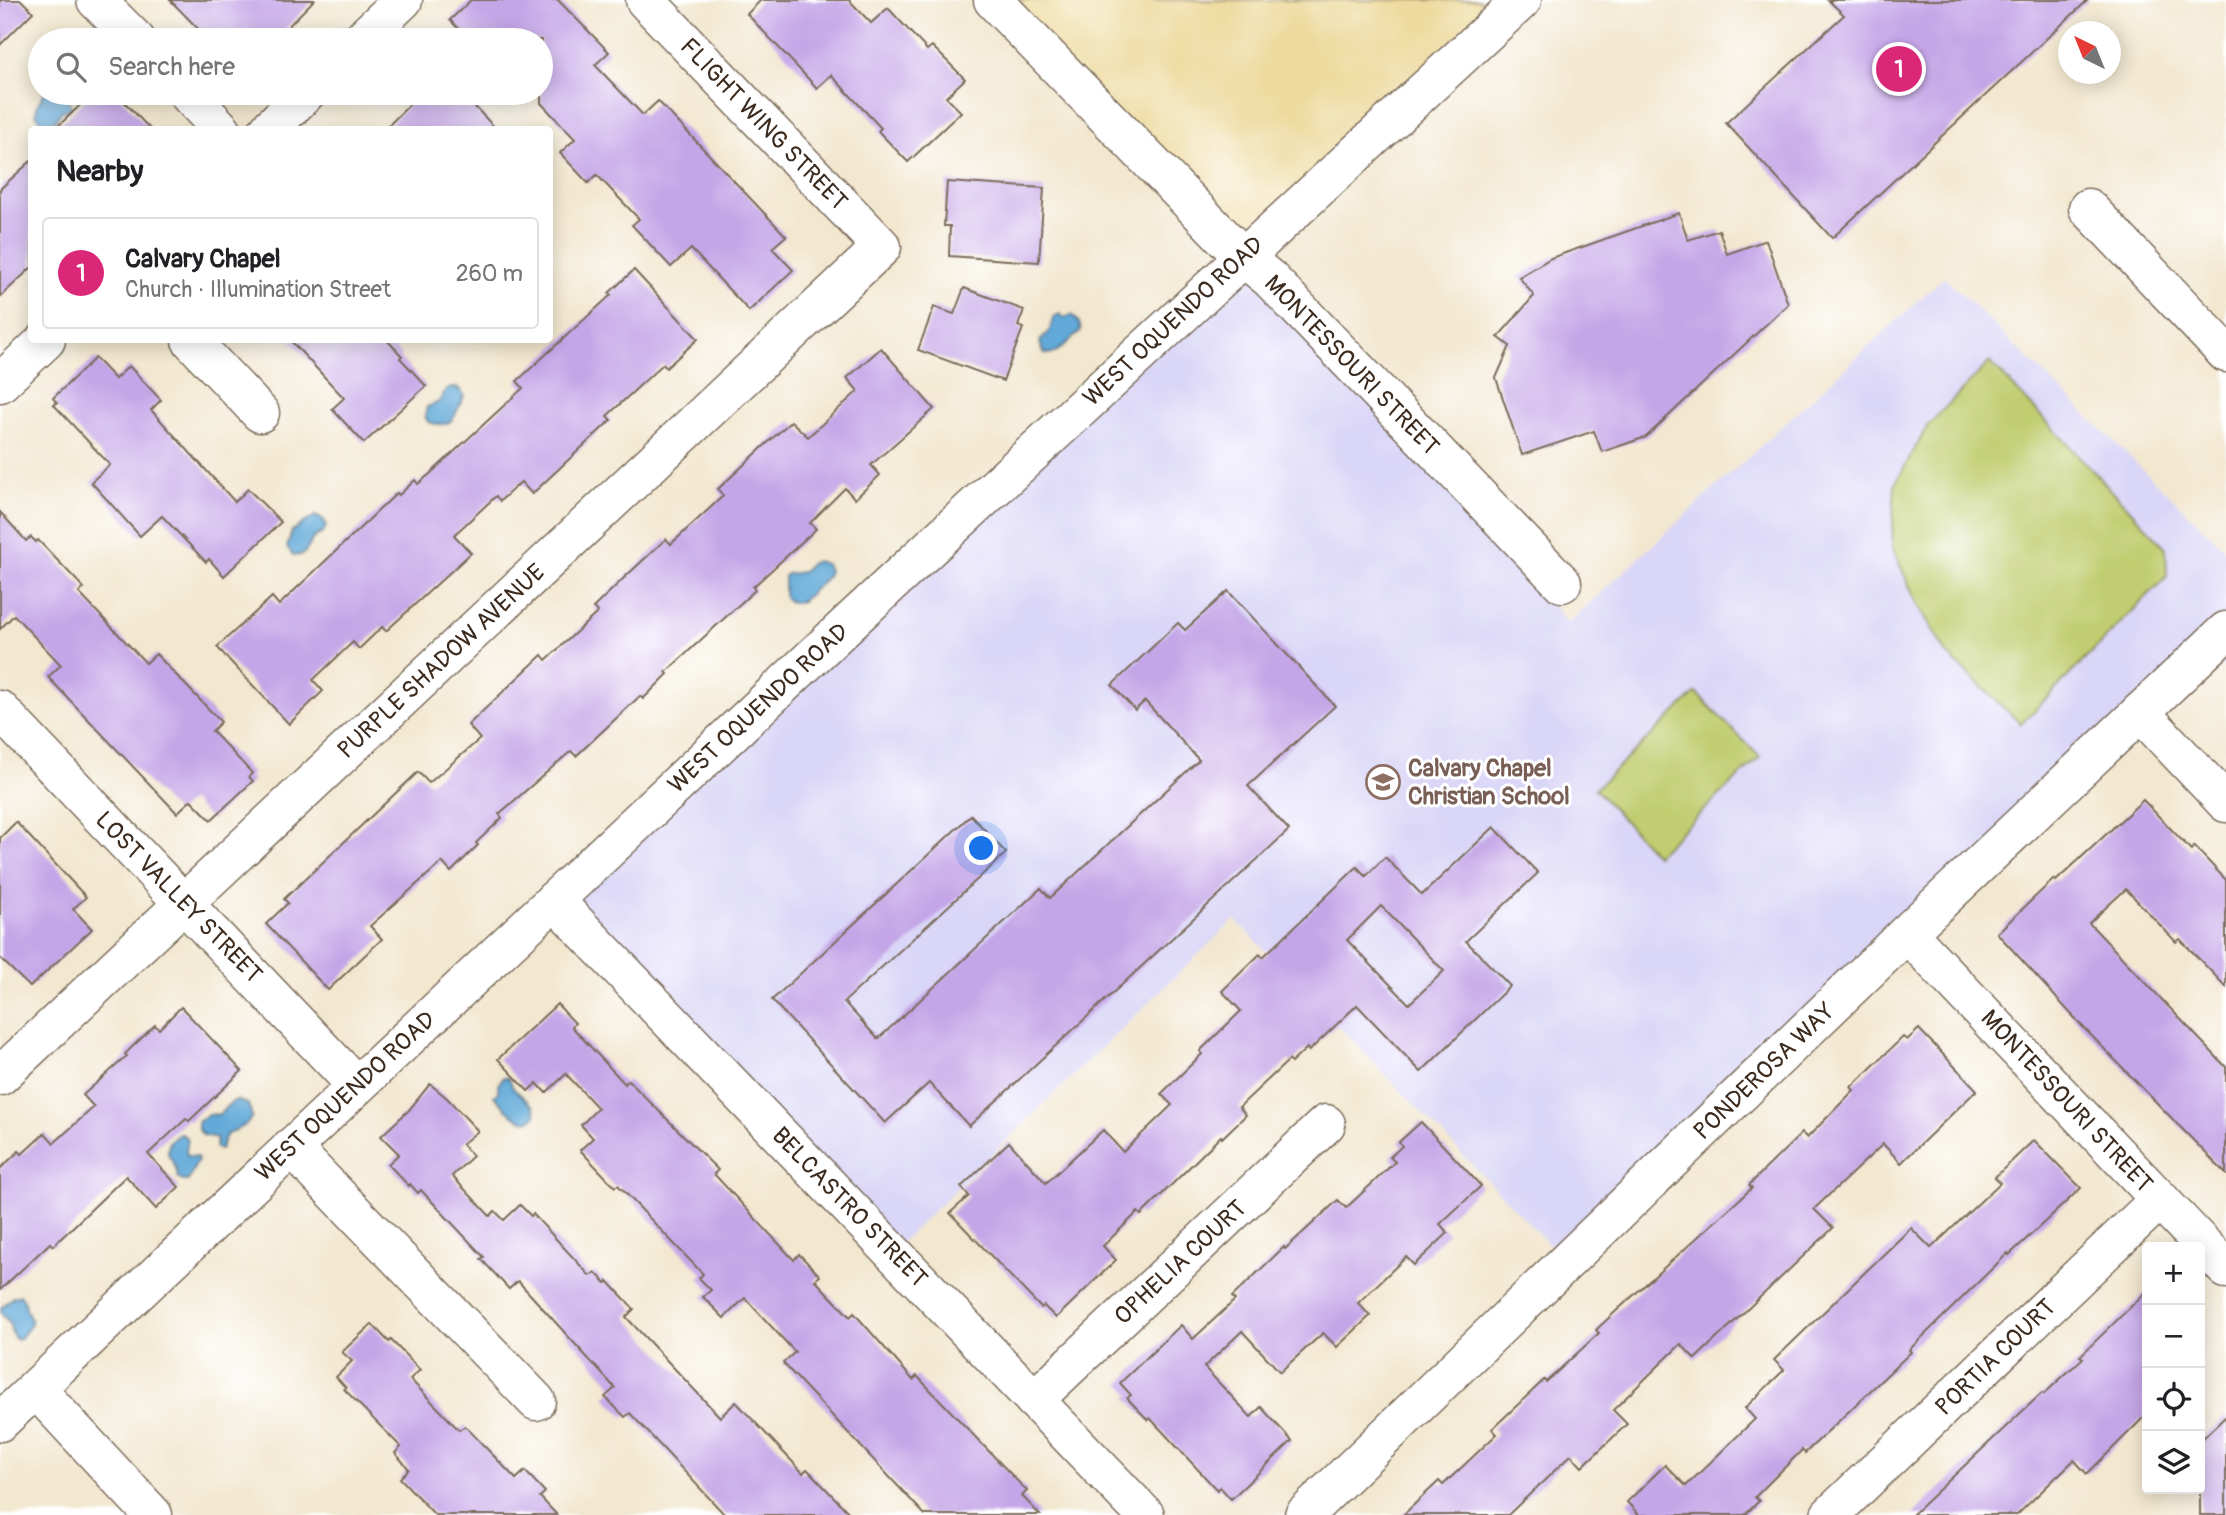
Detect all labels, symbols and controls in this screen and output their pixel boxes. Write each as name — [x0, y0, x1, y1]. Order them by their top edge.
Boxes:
north arrow — [2058, 21, 2121, 84]
search box — [28, 28, 553, 105]
street label: FLIGHT WING STREET — [674, 32, 853, 216]
pin: 1 — [1876, 43, 1922, 95]
icon: search — [52, 48, 90, 86]
text: Search here — [108, 51, 235, 83]
text: Nearby — [56, 153, 143, 190]
street label: WEST OQUENDO ROAD — [1077, 230, 1269, 412]
text: Calvary Chapel — [125, 243, 281, 275]
text: 1 — [77, 259, 86, 288]
text: 260 m — [456, 259, 523, 288]
street label: MONTESSOURI STREET — [1258, 269, 1445, 461]
text: Church · Illumination Street — [125, 275, 391, 304]
street label: PURPLE SHADOW AVENUE — [332, 558, 551, 765]
street label: WEST OQUENDO ROAD — [662, 617, 854, 799]
place label: Calvary Chapel Christian School — [1408, 754, 1570, 811]
school or university icon: Calvary Chapel Christian School — [1364, 763, 1402, 801]
street label: LOST VALLEY STREET — [89, 805, 268, 989]
your location — [964, 831, 998, 865]
street label: PONDEROSA WAY — [1688, 997, 1841, 1146]
street label: MONTESSOURI STREET — [1975, 1004, 2159, 1199]
street label: WEST OQUENDO ROAD — [249, 1005, 441, 1187]
street label: BELCASTRO STREET — [766, 1121, 933, 1293]
street label: OPHELIA COURT — [1108, 1194, 1252, 1331]
map controls — [2142, 1242, 2205, 1494]
button: + — [2142, 1242, 2205, 1305]
street label: PORTIA COURT — [1929, 1293, 2061, 1422]
button: − — [2142, 1305, 2205, 1368]
button: locate — [2142, 1368, 2205, 1431]
button: layers — [2142, 1431, 2205, 1494]

